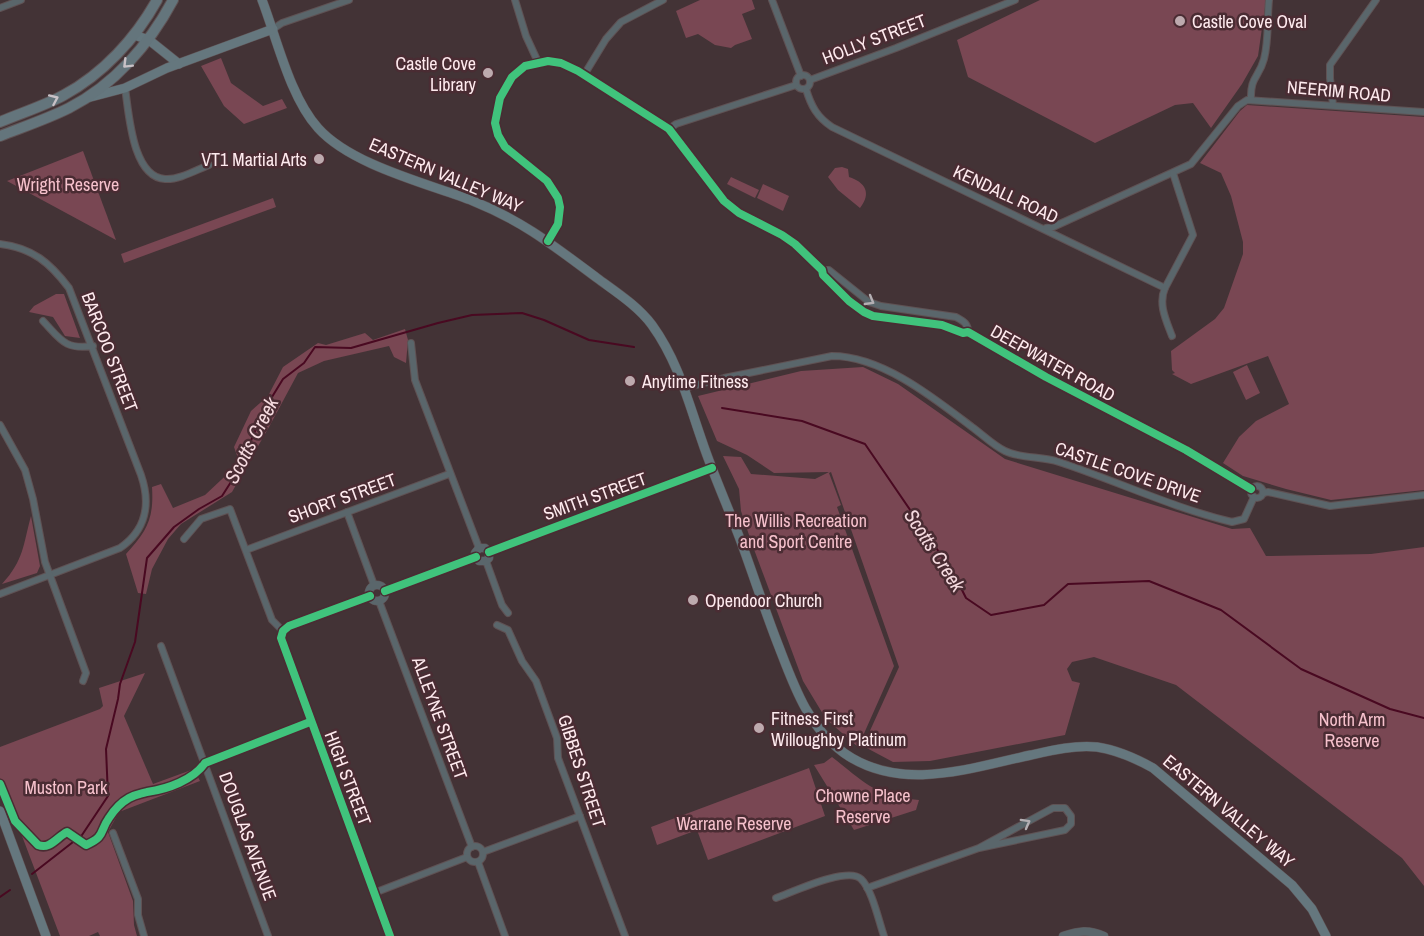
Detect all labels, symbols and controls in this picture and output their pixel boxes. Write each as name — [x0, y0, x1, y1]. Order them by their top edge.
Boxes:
street label: HOLLY STREET — [818, 8, 930, 70]
place label: Castle Cove Oval — [1192, 9, 1307, 34]
marker: Castle Cove Oval — [1173, 14, 1187, 28]
place label: Castle Cove Library — [396, 51, 477, 97]
one-way arrow — [123, 57, 133, 68]
marker: Castle Cove Library — [481, 66, 495, 80]
street label: NEERIM ROAD — [1286, 74, 1392, 108]
one-way arrow — [48, 95, 59, 107]
street label: EASTERN VALLEY WAY — [365, 131, 527, 219]
place label: VT1 Martial Arts — [201, 147, 307, 172]
marker: VT1 Martial Arts — [312, 152, 326, 166]
street label: KENDALL ROAD — [949, 159, 1063, 229]
park label: Wright Reserve — [17, 172, 119, 197]
street label: BARCOO STREET — [76, 289, 144, 415]
one-way arrow — [864, 293, 874, 305]
street label: DEEPWATER ROAD — [986, 318, 1120, 408]
place label: Anytime Fitness — [641, 369, 749, 394]
marker: Anytime Fitness — [623, 374, 637, 388]
water label: Scotts Creek — [218, 391, 285, 488]
street label: CASTLE COVE DRIVE — [1052, 435, 1204, 509]
street label: SMITH STREET — [540, 466, 650, 526]
street label: SHORT STREET — [284, 467, 400, 529]
water label: Scotts Creek — [898, 503, 972, 597]
park label: The Willis Recreation and Sport Centre — [725, 508, 867, 554]
place label: Opendoor Church — [705, 588, 822, 613]
marker: Opendoor Church — [686, 593, 700, 607]
street label: ALLEYNE STREET — [406, 652, 474, 783]
place label: Fitness First Willoughby Platinum — [771, 706, 906, 752]
park label: North Arm Reserve — [1319, 707, 1385, 753]
street label: GIBBES STREET — [552, 711, 612, 831]
marker: Fitness First Willoughby Platinum — [752, 721, 766, 735]
street label: HIGH STREET — [319, 727, 377, 829]
street label: EASTERN VALLEY WAY — [1158, 749, 1300, 874]
street label: DOUGLAS AVENUE — [213, 768, 283, 904]
park label: Muston Park — [25, 775, 108, 800]
park label: Chowne Place Reserve — [815, 783, 911, 829]
park label: Warrane Reserve — [676, 811, 792, 836]
one-way arrow — [1020, 819, 1030, 830]

